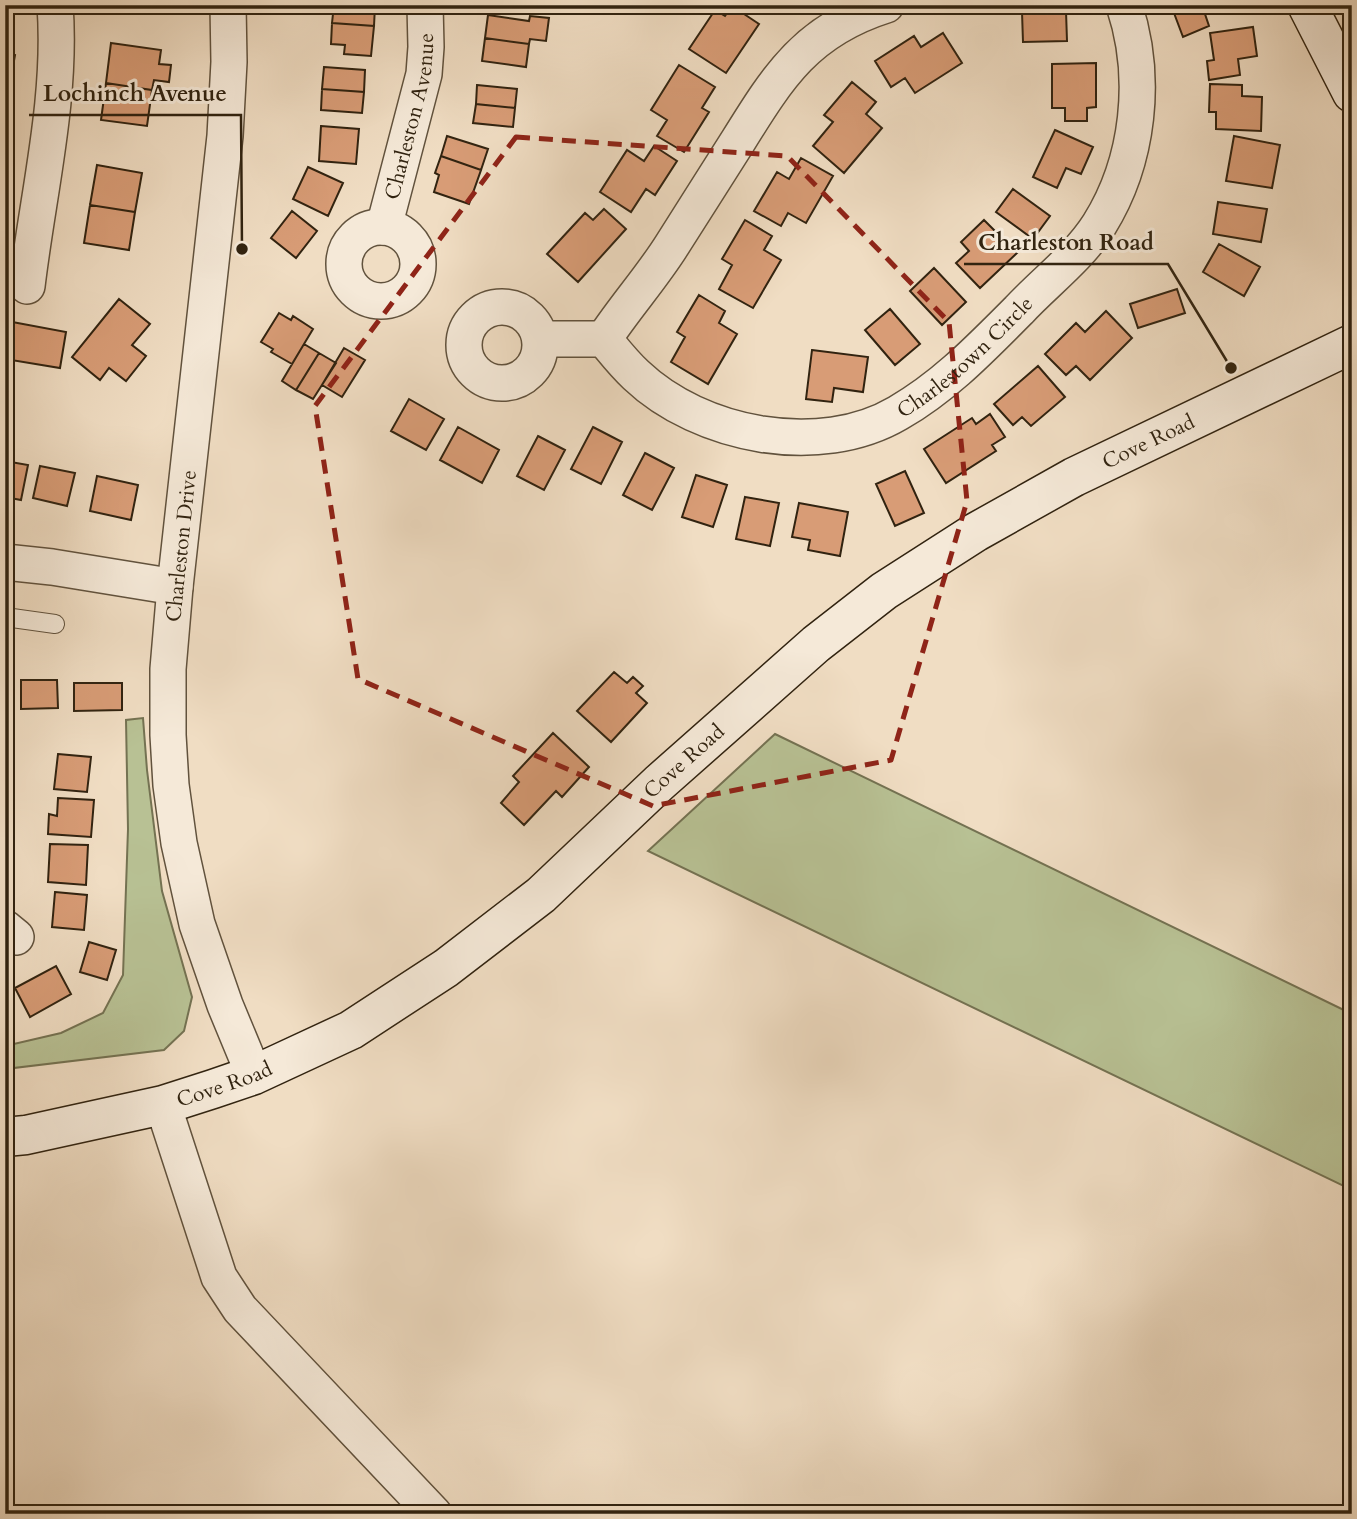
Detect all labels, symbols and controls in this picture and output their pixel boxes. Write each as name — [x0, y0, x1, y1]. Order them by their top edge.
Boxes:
street label: Charleston Avenue — [378, 33, 441, 203]
callout: Lochinch Avenue — [29, 71, 241, 115]
text: Lochinch Avenue — [43, 78, 227, 109]
callout: Charleston Road — [964, 220, 1168, 264]
text: Charleston Road — [978, 227, 1154, 258]
street label: Charlestown Circle — [892, 290, 1040, 425]
street label: Cove Road — [1097, 407, 1200, 476]
street label: Charleston Drive — [159, 469, 204, 623]
street label: Cove Road — [637, 718, 731, 805]
street label: Cove Road — [173, 1054, 277, 1115]

